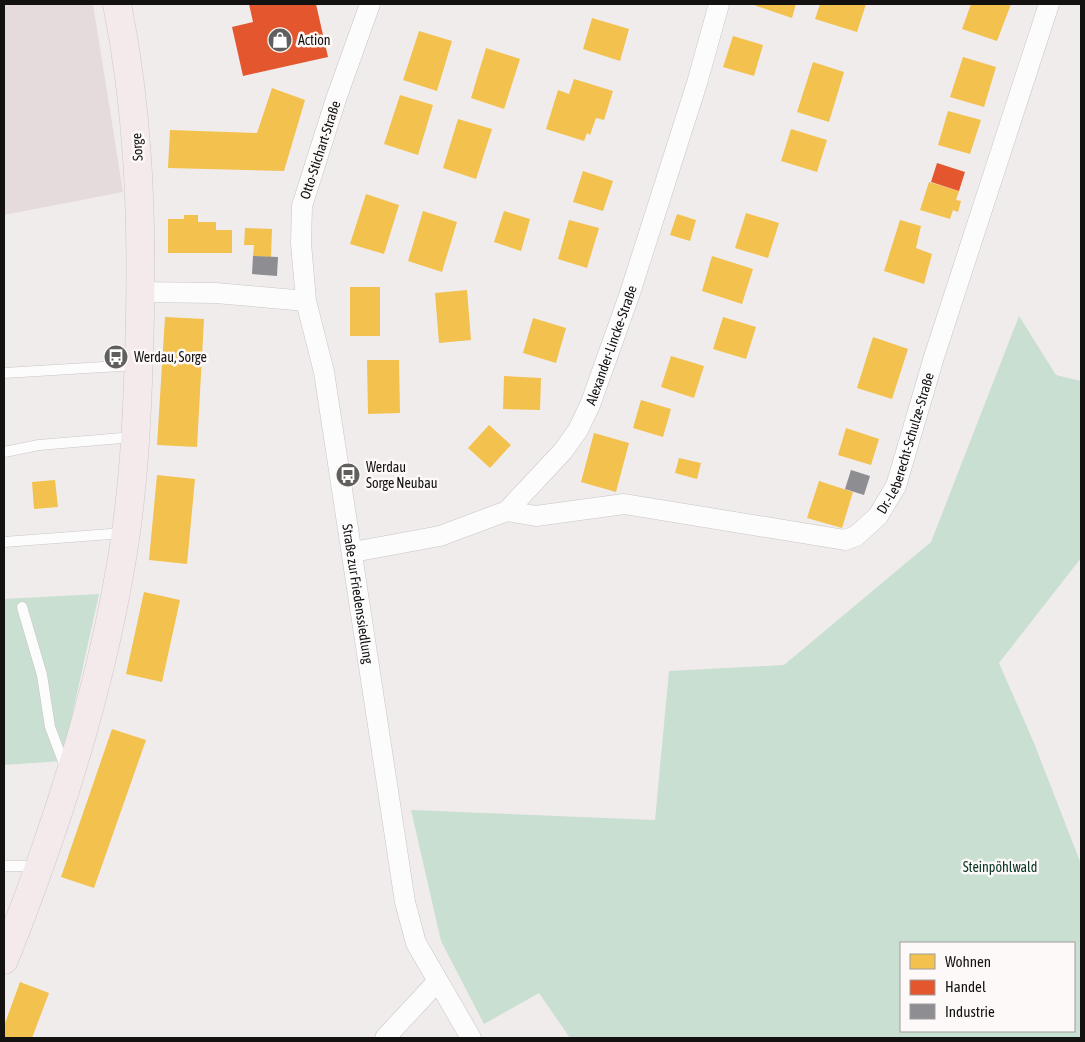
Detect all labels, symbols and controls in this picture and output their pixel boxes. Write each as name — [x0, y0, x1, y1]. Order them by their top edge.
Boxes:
shop icon: Action — [267, 27, 293, 53]
place label: Action — [298, 32, 331, 48]
street label: Otto-Stichart-Straße — [297, 99, 343, 201]
street label: Sorge — [128, 132, 146, 162]
street label: Alexander-Lincke-Straße — [583, 283, 640, 407]
bus stop icon: Werdau, Sorge — [103, 344, 129, 370]
place label: Werdau, Sorge — [134, 349, 207, 365]
street label: Dr.-Leberecht-Schulze-Straße — [873, 371, 937, 517]
place label: Werdau Sorge Neubau — [366, 459, 437, 491]
bus stop icon: Werdau Sorge Neubau — [335, 462, 361, 488]
street label: Straße zur Friedenssiedlung — [339, 523, 376, 665]
park label: Steinpöhlwald — [963, 859, 1037, 875]
legend — [900, 942, 1075, 1032]
text: Wohnen — [945, 953, 991, 970]
text: Handel — [945, 978, 986, 995]
text: Industrie — [945, 1003, 995, 1020]

